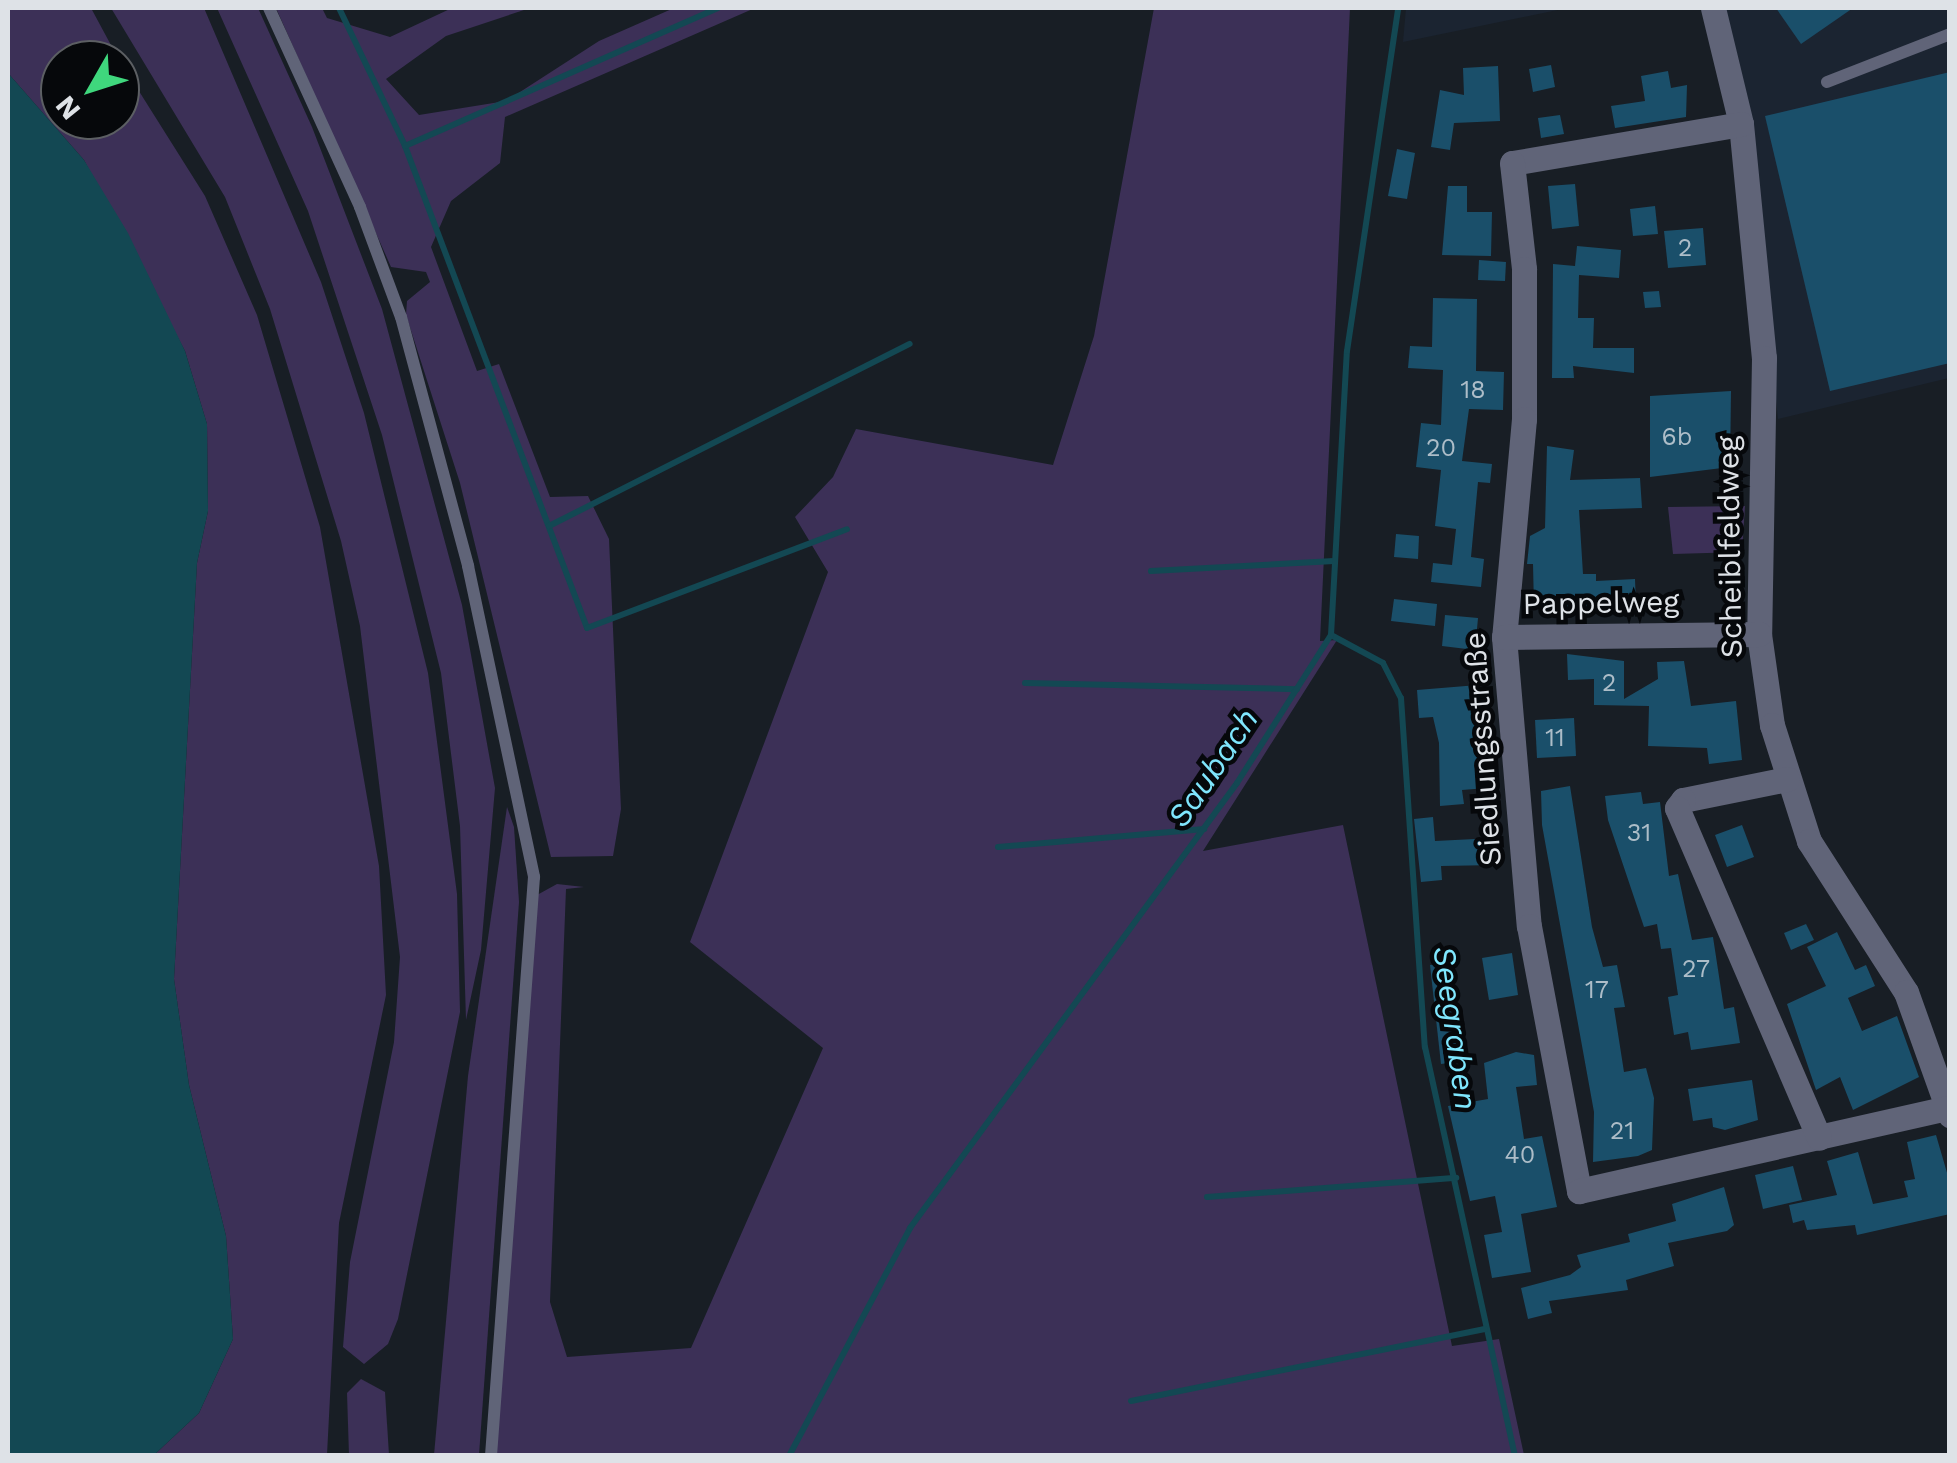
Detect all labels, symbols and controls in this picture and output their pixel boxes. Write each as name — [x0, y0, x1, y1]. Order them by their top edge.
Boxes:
north arrow — [40, 40, 140, 140]
text: N — [48, 89, 87, 126]
house number: 2 — [1678, 233, 1692, 263]
house number: 18 — [1460, 375, 1486, 405]
house number: 6b — [1662, 422, 1692, 452]
house number: 20 — [1426, 433, 1456, 463]
street label: Scheiblfeldweg — [1710, 435, 1750, 659]
street label: Pappelweg — [1522, 584, 1680, 622]
street label: Siedlungsstraße — [1457, 631, 1509, 867]
house number: 2 — [1602, 668, 1616, 698]
water label: Saubach — [1159, 701, 1267, 835]
house number: 11 — [1545, 723, 1565, 753]
house number: 31 — [1627, 818, 1651, 848]
water label: Seegraben — [1424, 943, 1486, 1113]
house number: 27 — [1682, 954, 1710, 984]
house number: 17 — [1585, 975, 1609, 1005]
house number: 21 — [1610, 1116, 1634, 1146]
house number: 40 — [1505, 1140, 1535, 1170]

